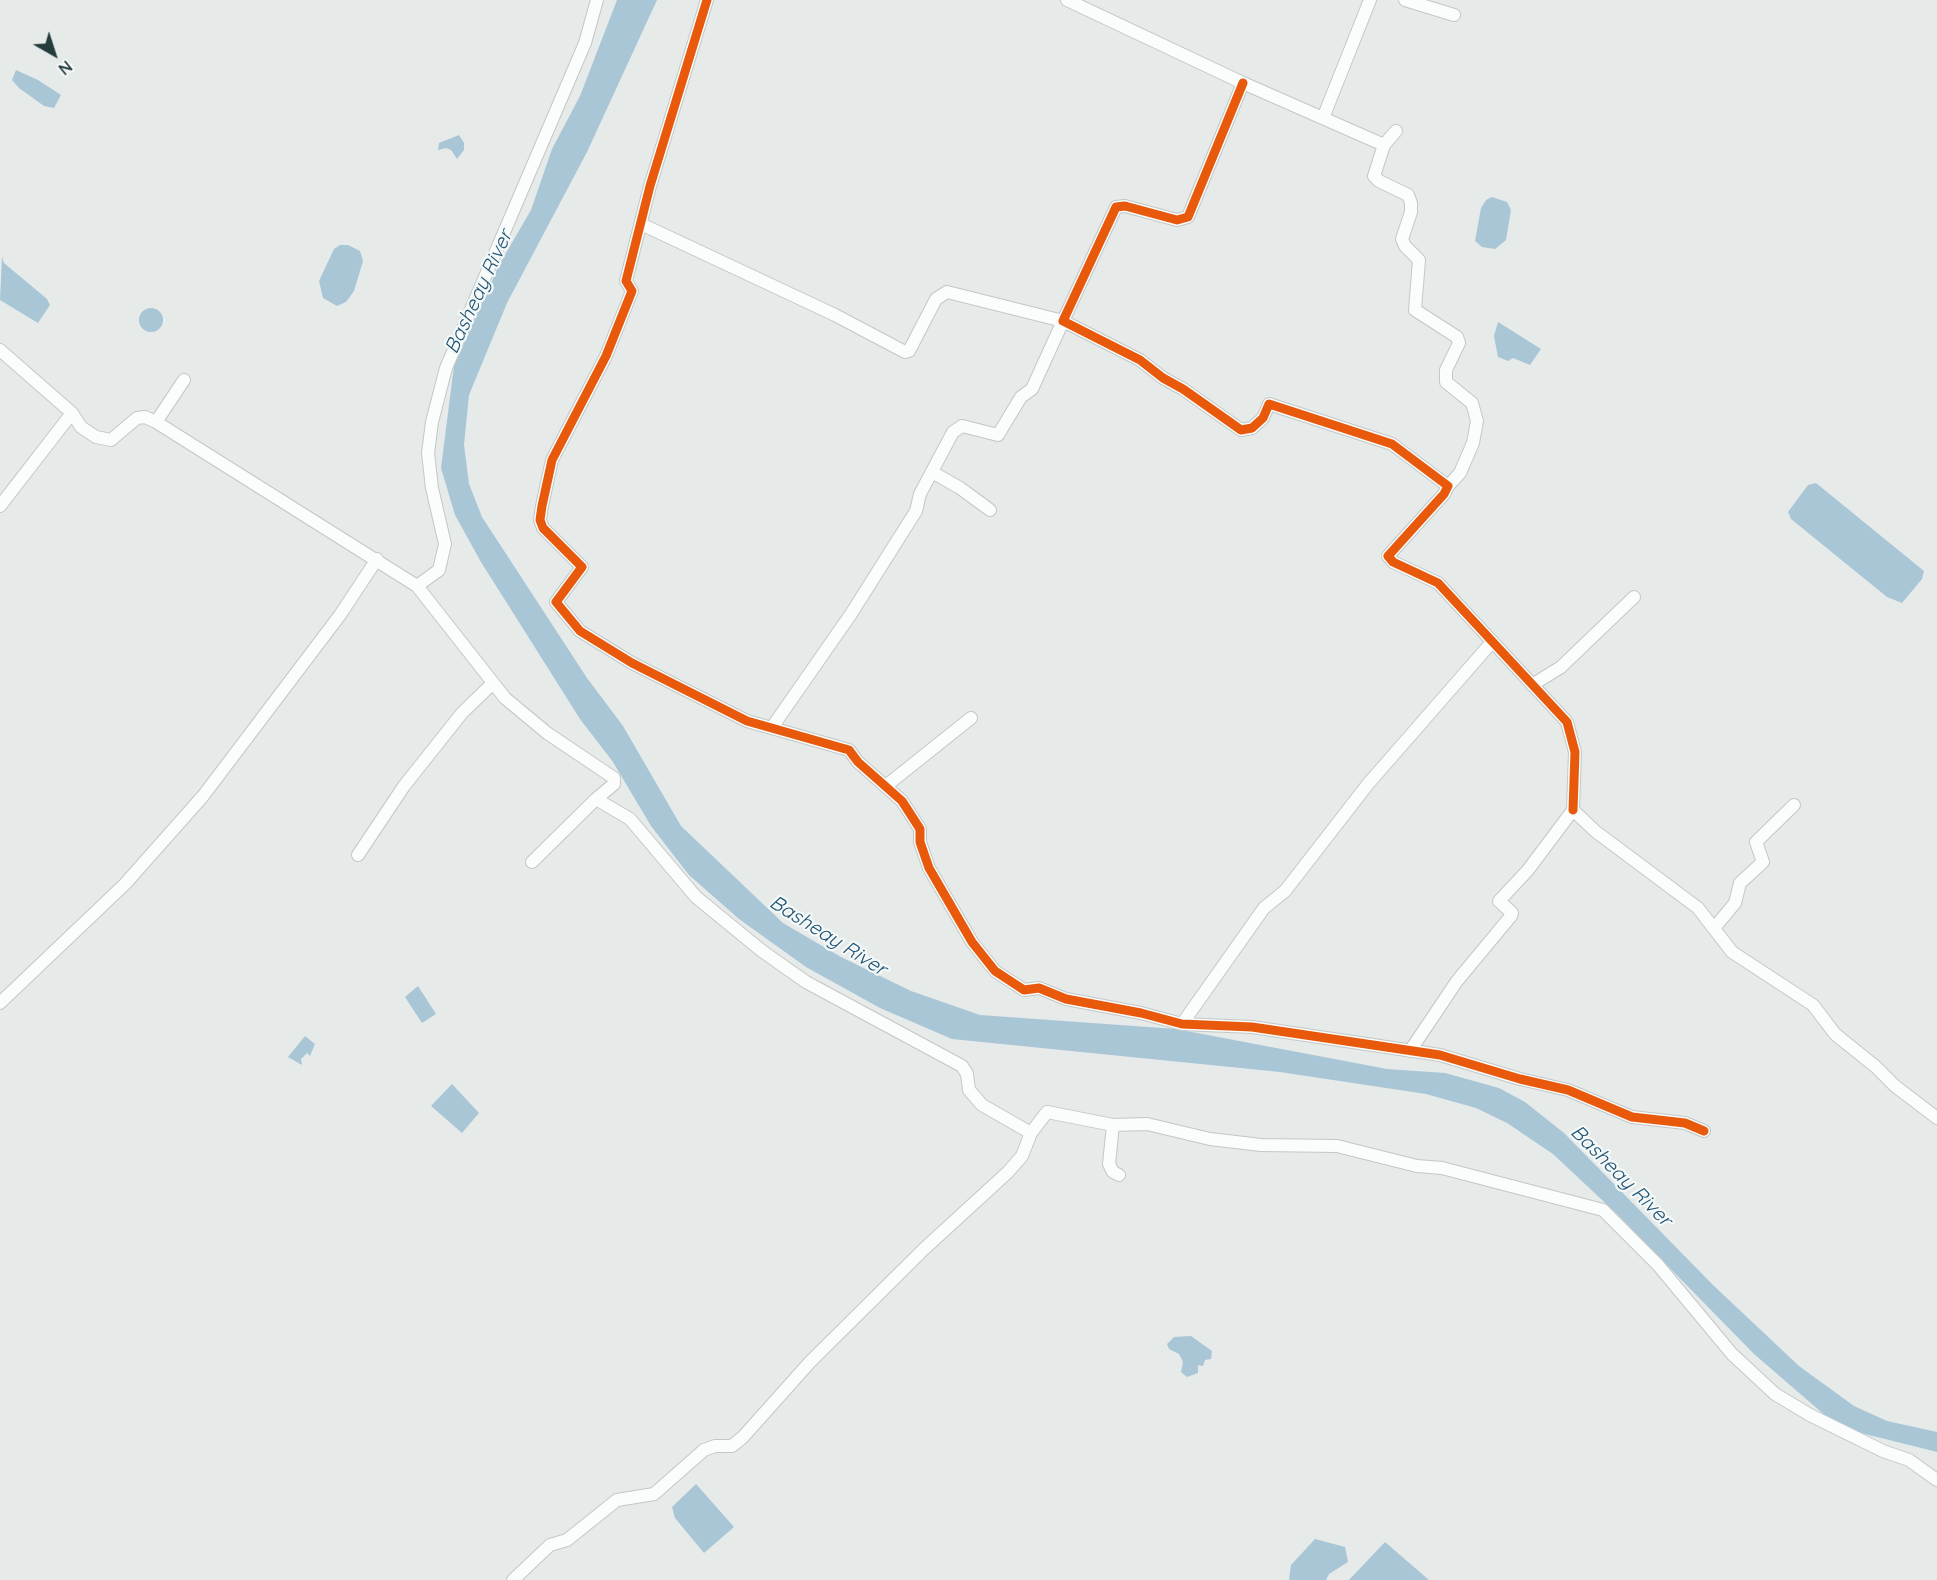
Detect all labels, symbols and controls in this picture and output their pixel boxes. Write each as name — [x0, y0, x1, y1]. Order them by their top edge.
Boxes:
north arrow — [24, 24, 84, 84]
text: N — [54, 57, 76, 79]
water label: Basheay River — [440, 226, 518, 358]
water label: Basheay River — [765, 890, 891, 982]
water label: Basheay River — [1565, 1120, 1677, 1232]

